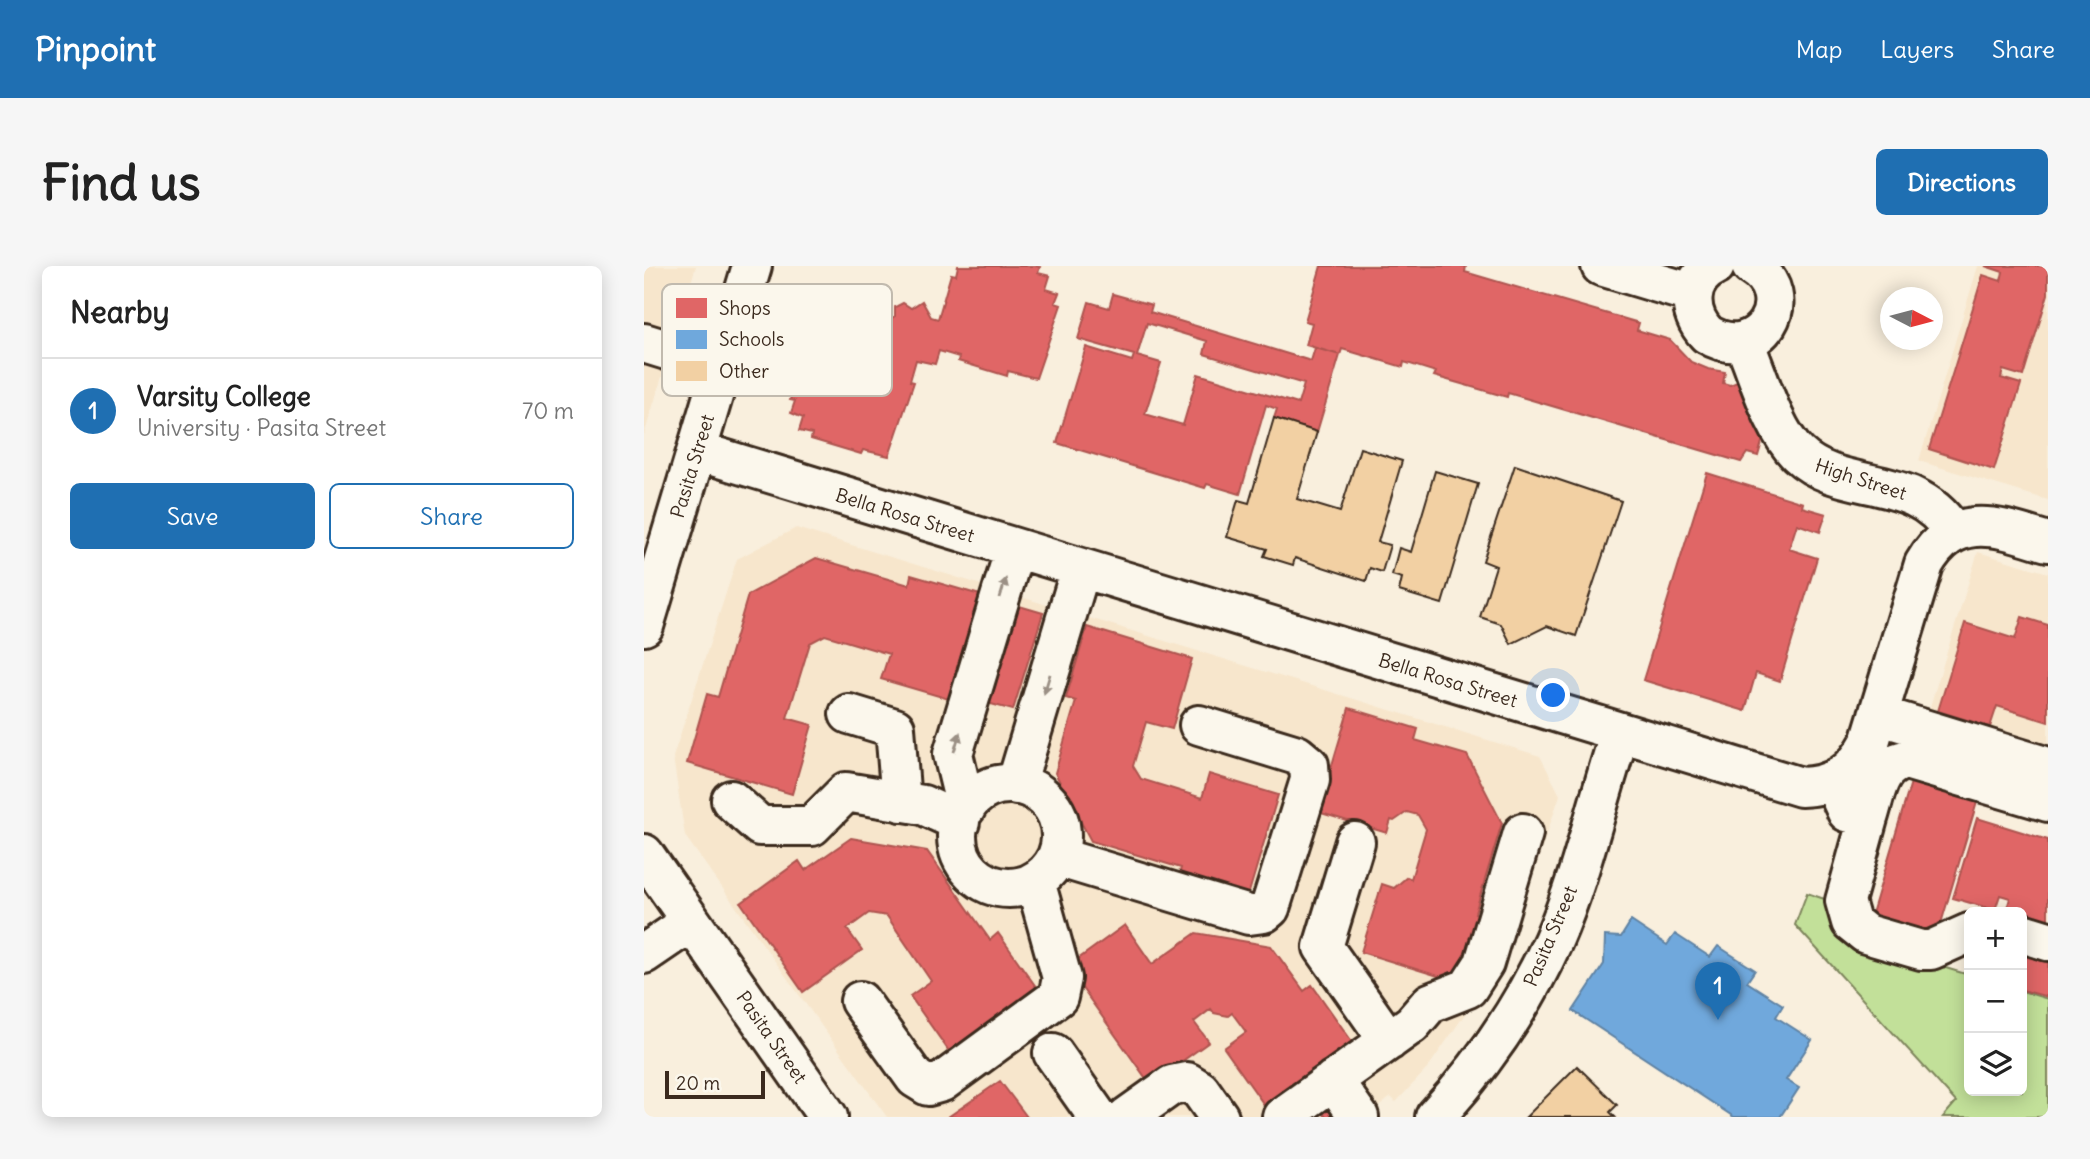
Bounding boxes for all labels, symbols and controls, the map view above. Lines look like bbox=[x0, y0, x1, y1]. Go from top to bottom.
text: Pinpoint bbox=[35, 28, 156, 70]
text: Map bbox=[1796, 34, 1842, 64]
text: Layers bbox=[1880, 34, 1954, 64]
text: Share bbox=[1992, 34, 2055, 64]
button: Directions bbox=[1876, 149, 2048, 215]
text: Find us bbox=[42, 152, 200, 213]
legend bbox=[662, 284, 892, 396]
north arrow bbox=[1880, 287, 1943, 350]
text: Nearby bbox=[70, 293, 170, 331]
text: Shops bbox=[719, 296, 771, 320]
text: Schools bbox=[719, 327, 784, 351]
text: Other bbox=[719, 359, 769, 383]
text: Varsity College bbox=[137, 380, 311, 413]
text: 1 bbox=[88, 396, 98, 425]
text: 70 m bbox=[522, 396, 574, 425]
street label: Pasita Street bbox=[665, 411, 719, 521]
text: University · Pasita Street bbox=[137, 413, 386, 442]
street label: High Street bbox=[1812, 453, 1910, 505]
street label: Bella Rosa Street bbox=[833, 482, 977, 548]
button: Save bbox=[70, 483, 315, 549]
button: Share bbox=[329, 483, 574, 549]
one-way arrow bbox=[998, 578, 1008, 599]
street label: Bella Rosa Street bbox=[1376, 647, 1520, 713]
one-way arrow bbox=[1041, 673, 1051, 694]
your location bbox=[1536, 678, 1570, 712]
one-way arrow bbox=[952, 731, 962, 752]
street label: Pasita Street bbox=[1518, 882, 1582, 990]
map controls bbox=[1964, 907, 2027, 1096]
button: + bbox=[1964, 907, 2027, 970]
pin: 1 bbox=[1695, 962, 1741, 1020]
button: − bbox=[1964, 970, 2027, 1033]
street label: Pasita Street bbox=[731, 986, 813, 1088]
button: layers bbox=[1964, 1033, 2027, 1096]
scale bar bbox=[665, 1068, 765, 1100]
text: 20 m bbox=[676, 1071, 720, 1095]

